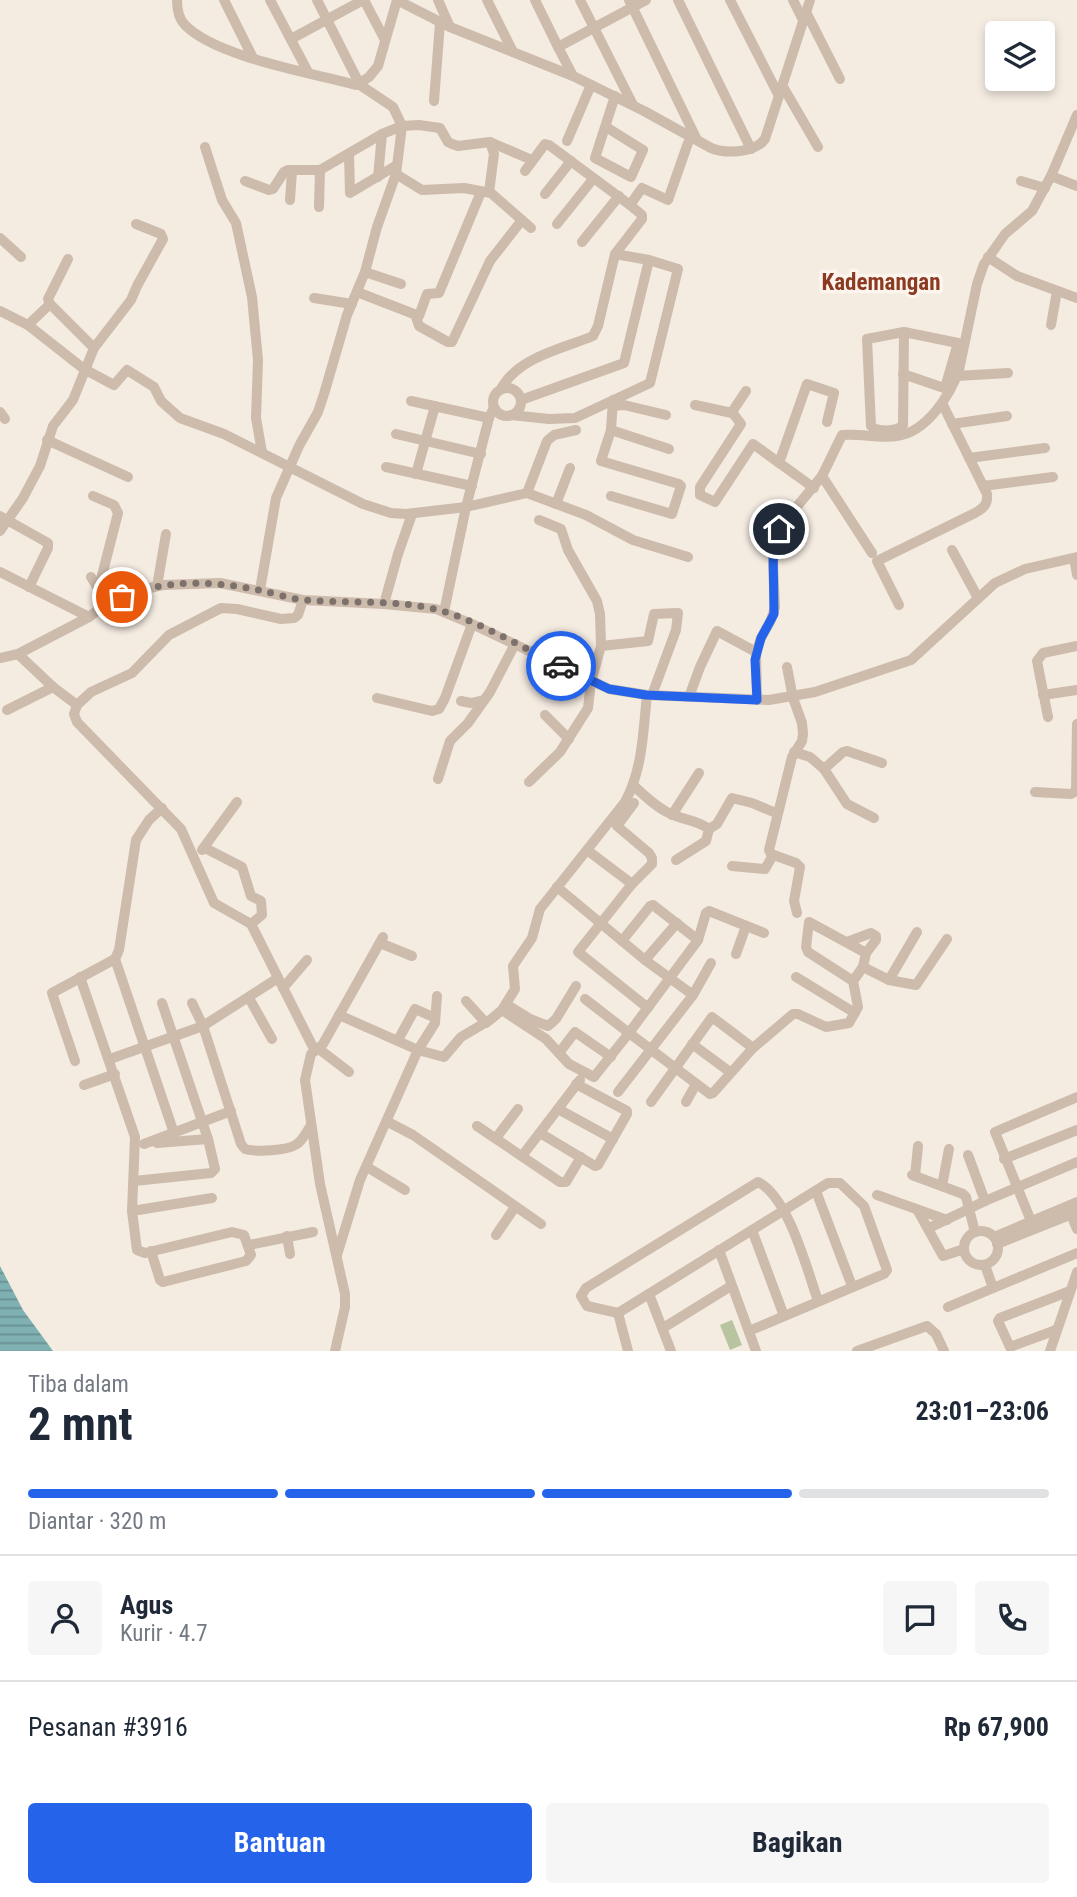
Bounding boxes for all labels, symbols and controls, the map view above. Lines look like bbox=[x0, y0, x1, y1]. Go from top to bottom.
map controls bbox=[985, 21, 1055, 91]
button: layers bbox=[985, 21, 1055, 91]
district label: Kademangan bbox=[822, 269, 940, 296]
pin bbox=[749, 499, 809, 559]
icon: home bbox=[760, 510, 798, 548]
pin bbox=[92, 567, 152, 627]
icon: bag bbox=[103, 578, 141, 616]
courier bbox=[526, 631, 596, 701]
icon: car bbox=[542, 647, 580, 685]
text: Tiba dalam bbox=[28, 1371, 129, 1398]
text: 23:01–23:06 bbox=[915, 1396, 1049, 1426]
text: 2 mnt bbox=[28, 1397, 133, 1451]
text: Diantar · 320 m bbox=[28, 1508, 166, 1535]
button: person bbox=[28, 1581, 102, 1655]
button: chat bbox=[883, 1581, 957, 1655]
button: phone bbox=[975, 1581, 1049, 1655]
text: Agus bbox=[120, 1590, 173, 1620]
text: Kurir · 4.7 bbox=[120, 1620, 208, 1647]
text: Pesanan #3916 bbox=[28, 1712, 188, 1742]
text: Rp 67,900 bbox=[944, 1712, 1049, 1742]
button: Bantuan bbox=[28, 1803, 532, 1883]
button: Bagikan bbox=[546, 1803, 1049, 1883]

